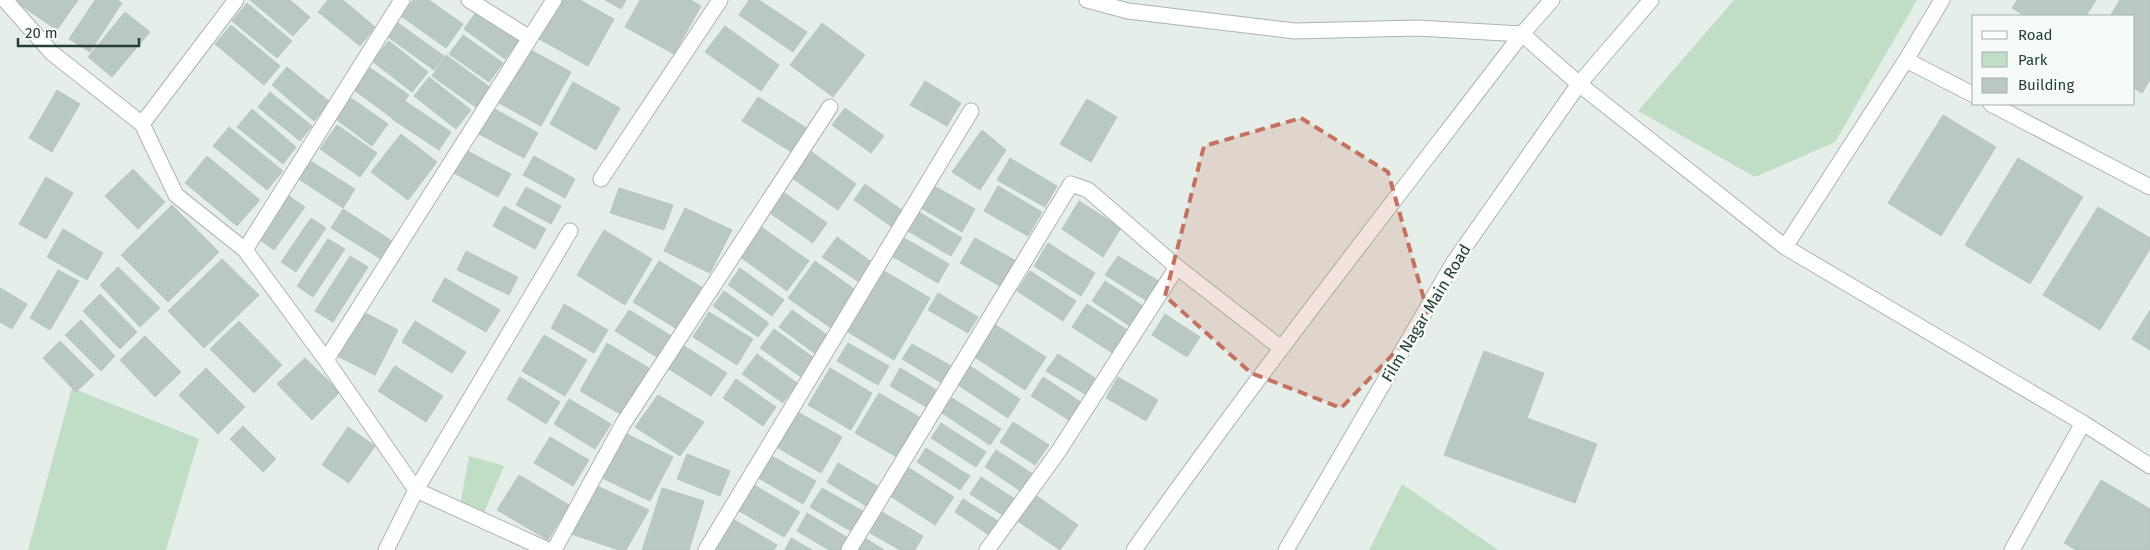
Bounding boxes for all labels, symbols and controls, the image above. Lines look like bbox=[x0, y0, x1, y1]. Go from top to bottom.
scale bar bbox=[18, 15, 139, 47]
legend bbox=[1972, 15, 2135, 105]
text: 20 m bbox=[25, 24, 58, 42]
text: Road bbox=[2018, 26, 2053, 44]
text: Park bbox=[2018, 51, 2048, 69]
text: Building bbox=[2018, 76, 2074, 94]
street label: Film Nagar Main Road bbox=[1377, 241, 1475, 385]

